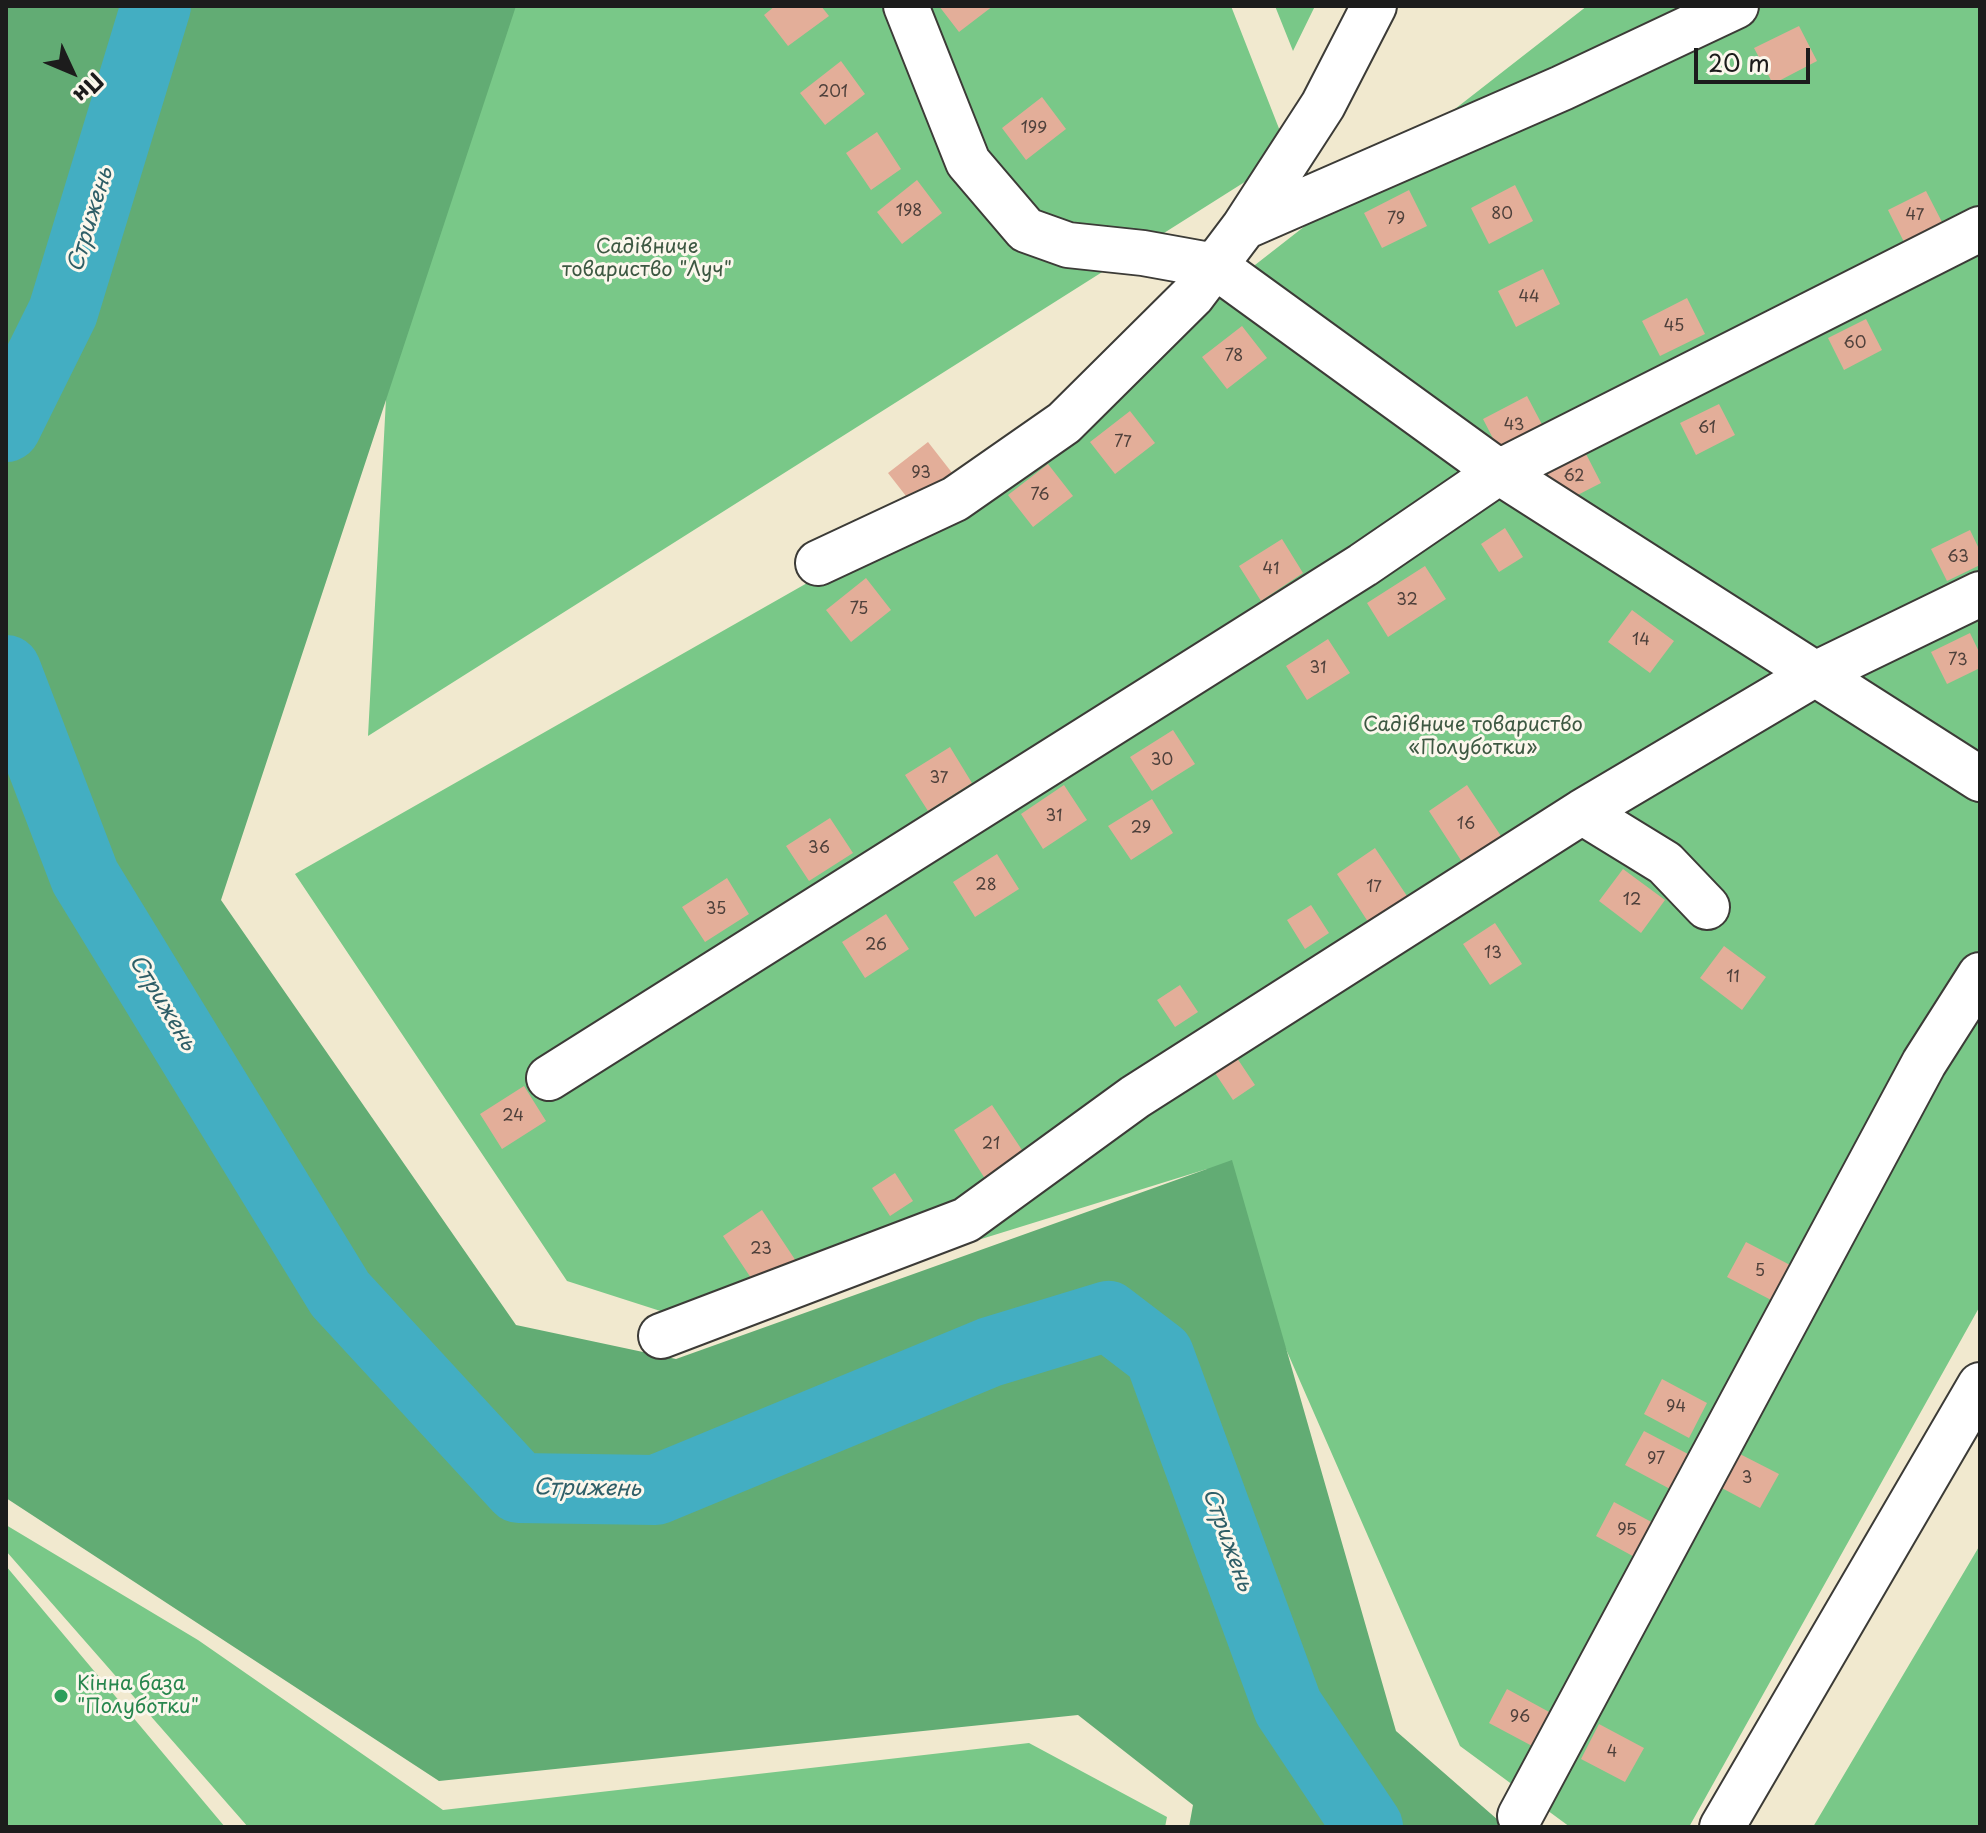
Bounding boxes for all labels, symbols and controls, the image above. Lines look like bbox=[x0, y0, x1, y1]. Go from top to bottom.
north arrow bbox=[32, 32, 112, 112]
scale bar bbox=[1698, 32, 1814, 82]
text: 20 m bbox=[1708, 44, 1770, 80]
text: Пн bbox=[67, 66, 113, 112]
house number: 201 bbox=[818, 83, 848, 103]
house number: 199 bbox=[1021, 119, 1047, 139]
water label: Стрижень bbox=[63, 165, 119, 275]
house number: 198 bbox=[896, 202, 922, 222]
house number: 80 bbox=[1491, 205, 1513, 225]
house number: 47 bbox=[1906, 206, 1924, 226]
house number: 79 bbox=[1387, 210, 1405, 230]
park label: Садівниче товариство "Луч" bbox=[562, 235, 732, 282]
house number: 44 bbox=[1518, 288, 1540, 308]
house number: 45 bbox=[1664, 317, 1684, 337]
house number: 60 bbox=[1844, 334, 1866, 354]
house number: 78 bbox=[1225, 347, 1243, 367]
house number: 43 bbox=[1504, 416, 1524, 436]
house number: 61 bbox=[1698, 419, 1716, 439]
house number: 77 bbox=[1114, 433, 1132, 453]
house number: 93 bbox=[911, 464, 931, 484]
house number: 62 bbox=[1563, 467, 1585, 487]
house number: 76 bbox=[1030, 486, 1050, 506]
house number: 63 bbox=[1947, 548, 1969, 568]
house number: 41 bbox=[1263, 560, 1279, 580]
house number: 32 bbox=[1396, 591, 1418, 611]
house number: 75 bbox=[850, 600, 868, 620]
house number: 14 bbox=[1632, 631, 1650, 651]
house number: 73 bbox=[1948, 651, 1968, 671]
house number: 31 bbox=[1310, 659, 1326, 679]
park label: Садівниче товариство «Полуботки» bbox=[1363, 713, 1583, 760]
house number: 30 bbox=[1151, 751, 1173, 771]
house number: 37 bbox=[930, 769, 948, 789]
house number: 31 bbox=[1046, 807, 1062, 827]
house number: 16 bbox=[1457, 815, 1475, 835]
house number: 29 bbox=[1131, 819, 1151, 839]
house number: 36 bbox=[808, 839, 830, 859]
house number: 28 bbox=[975, 876, 997, 896]
house number: 17 bbox=[1366, 878, 1382, 898]
house number: 12 bbox=[1623, 891, 1641, 911]
house number: 35 bbox=[706, 900, 726, 920]
house number: 26 bbox=[865, 936, 887, 956]
house number: 13 bbox=[1484, 944, 1502, 964]
water label: Стрижень bbox=[123, 950, 201, 1056]
house number: 11 bbox=[1726, 968, 1740, 988]
house number: 24 bbox=[502, 1107, 524, 1127]
house number: 21 bbox=[982, 1135, 1000, 1155]
house number: 23 bbox=[750, 1240, 772, 1260]
house number: 5 bbox=[1755, 1262, 1765, 1282]
house number: 94 bbox=[1666, 1398, 1686, 1418]
house number: 97 bbox=[1647, 1450, 1665, 1470]
house number: 3 bbox=[1742, 1469, 1752, 1489]
water label: Стрижень bbox=[533, 1475, 641, 1503]
water label: Стрижень bbox=[1196, 1485, 1258, 1595]
house number: 95 bbox=[1617, 1521, 1637, 1541]
place label: Кінна база "Полуботки" bbox=[77, 1672, 199, 1719]
marker: Кінна база "Полуботки" bbox=[52, 1687, 70, 1705]
house number: 96 bbox=[1510, 1708, 1530, 1728]
house number: 4 bbox=[1607, 1743, 1617, 1763]

